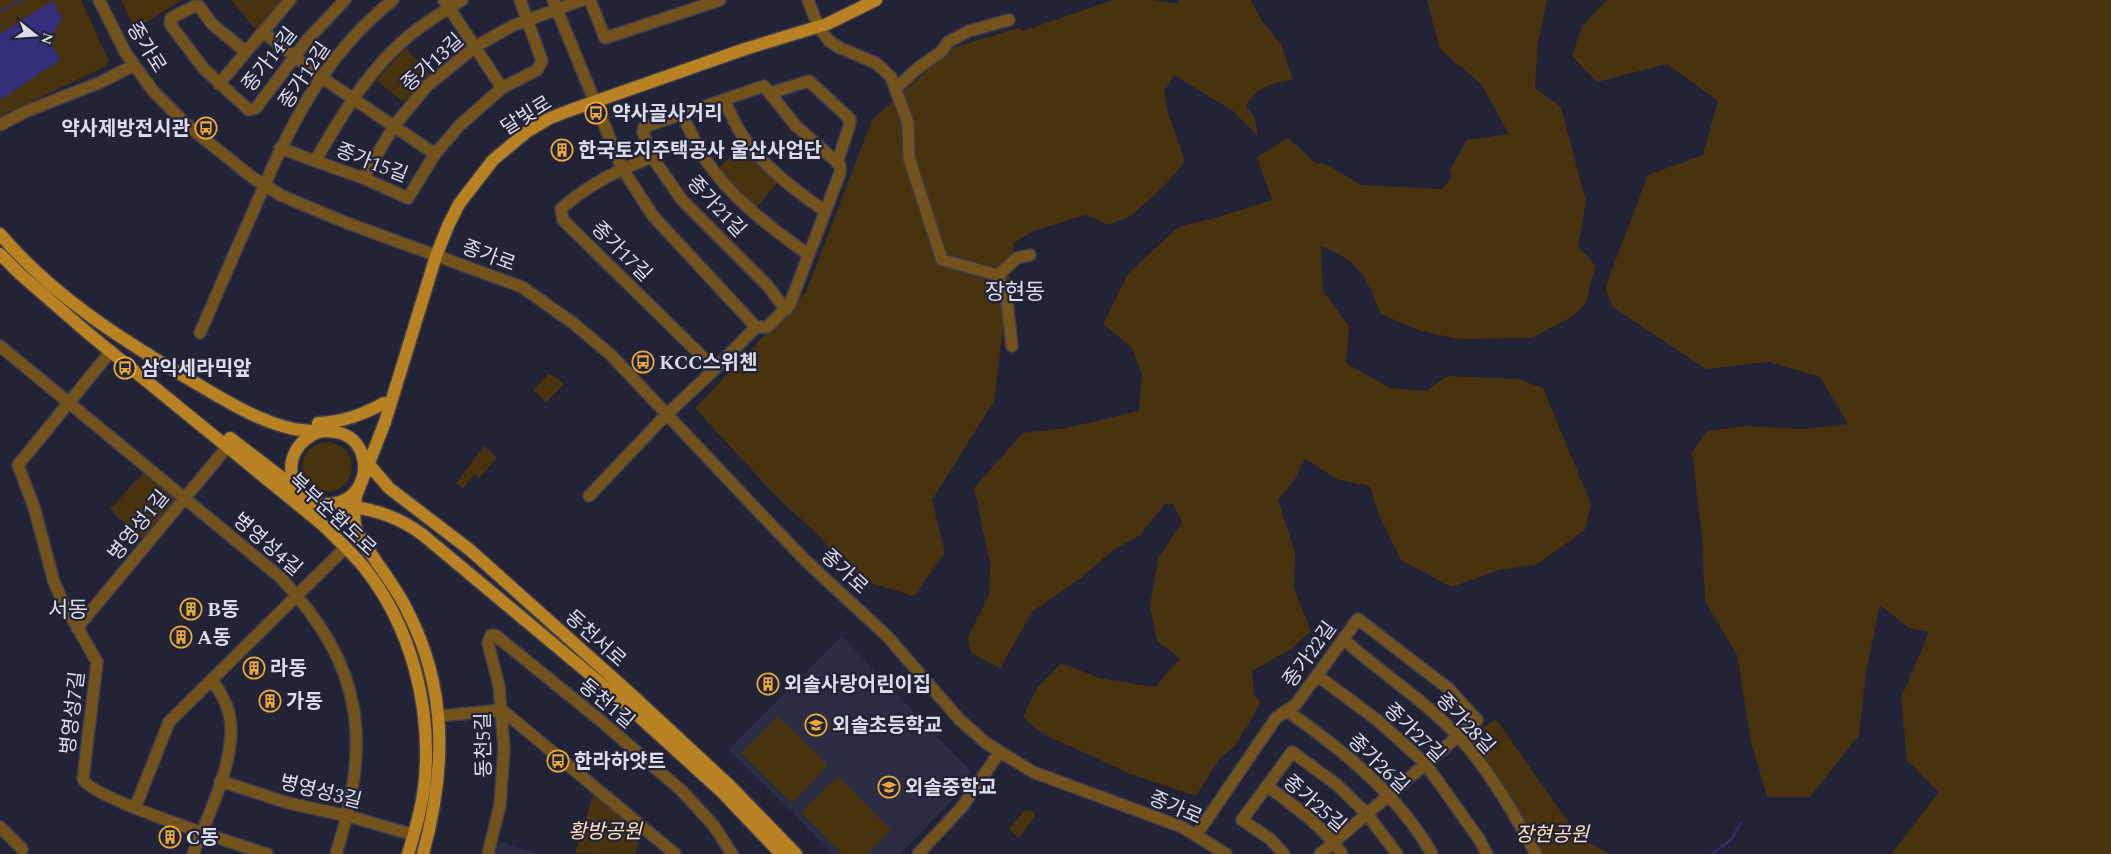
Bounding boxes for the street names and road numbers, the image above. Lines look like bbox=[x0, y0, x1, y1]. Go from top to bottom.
street label: 종가로 bbox=[119, 16, 173, 79]
street label: 종가14길 bbox=[235, 21, 305, 98]
street label: 종가13길 bbox=[395, 26, 471, 99]
street label: 종가12길 bbox=[271, 36, 338, 115]
street label: 달빛로 bbox=[495, 89, 558, 143]
street label: 종가15길 bbox=[331, 135, 412, 190]
street label: 종가21길 bbox=[680, 169, 753, 244]
street label: 종가17길 bbox=[584, 215, 658, 289]
street label: 종가로 bbox=[458, 232, 520, 279]
street label: 북부순환도로 bbox=[282, 466, 383, 563]
street label: 병영성1길 bbox=[101, 484, 177, 568]
street label: 병영성4길 bbox=[226, 506, 309, 584]
street label: 종가로 bbox=[814, 542, 875, 602]
street label: 동천서로 bbox=[558, 603, 633, 675]
street label: 종가22길 bbox=[1276, 615, 1344, 694]
street label: 병영성7길 bbox=[53, 670, 93, 756]
street label: 동천1길 bbox=[572, 671, 641, 736]
street label: 종가28길 bbox=[1429, 686, 1502, 761]
street label: 종가27길 bbox=[1377, 696, 1452, 770]
street label: 동천5길 bbox=[468, 712, 500, 778]
street label: 종가26길 bbox=[1341, 727, 1416, 801]
street label: 병영성3길 bbox=[277, 767, 365, 817]
street label: 종가25길 bbox=[1276, 768, 1353, 840]
street label: 종가로 bbox=[1144, 783, 1207, 833]

